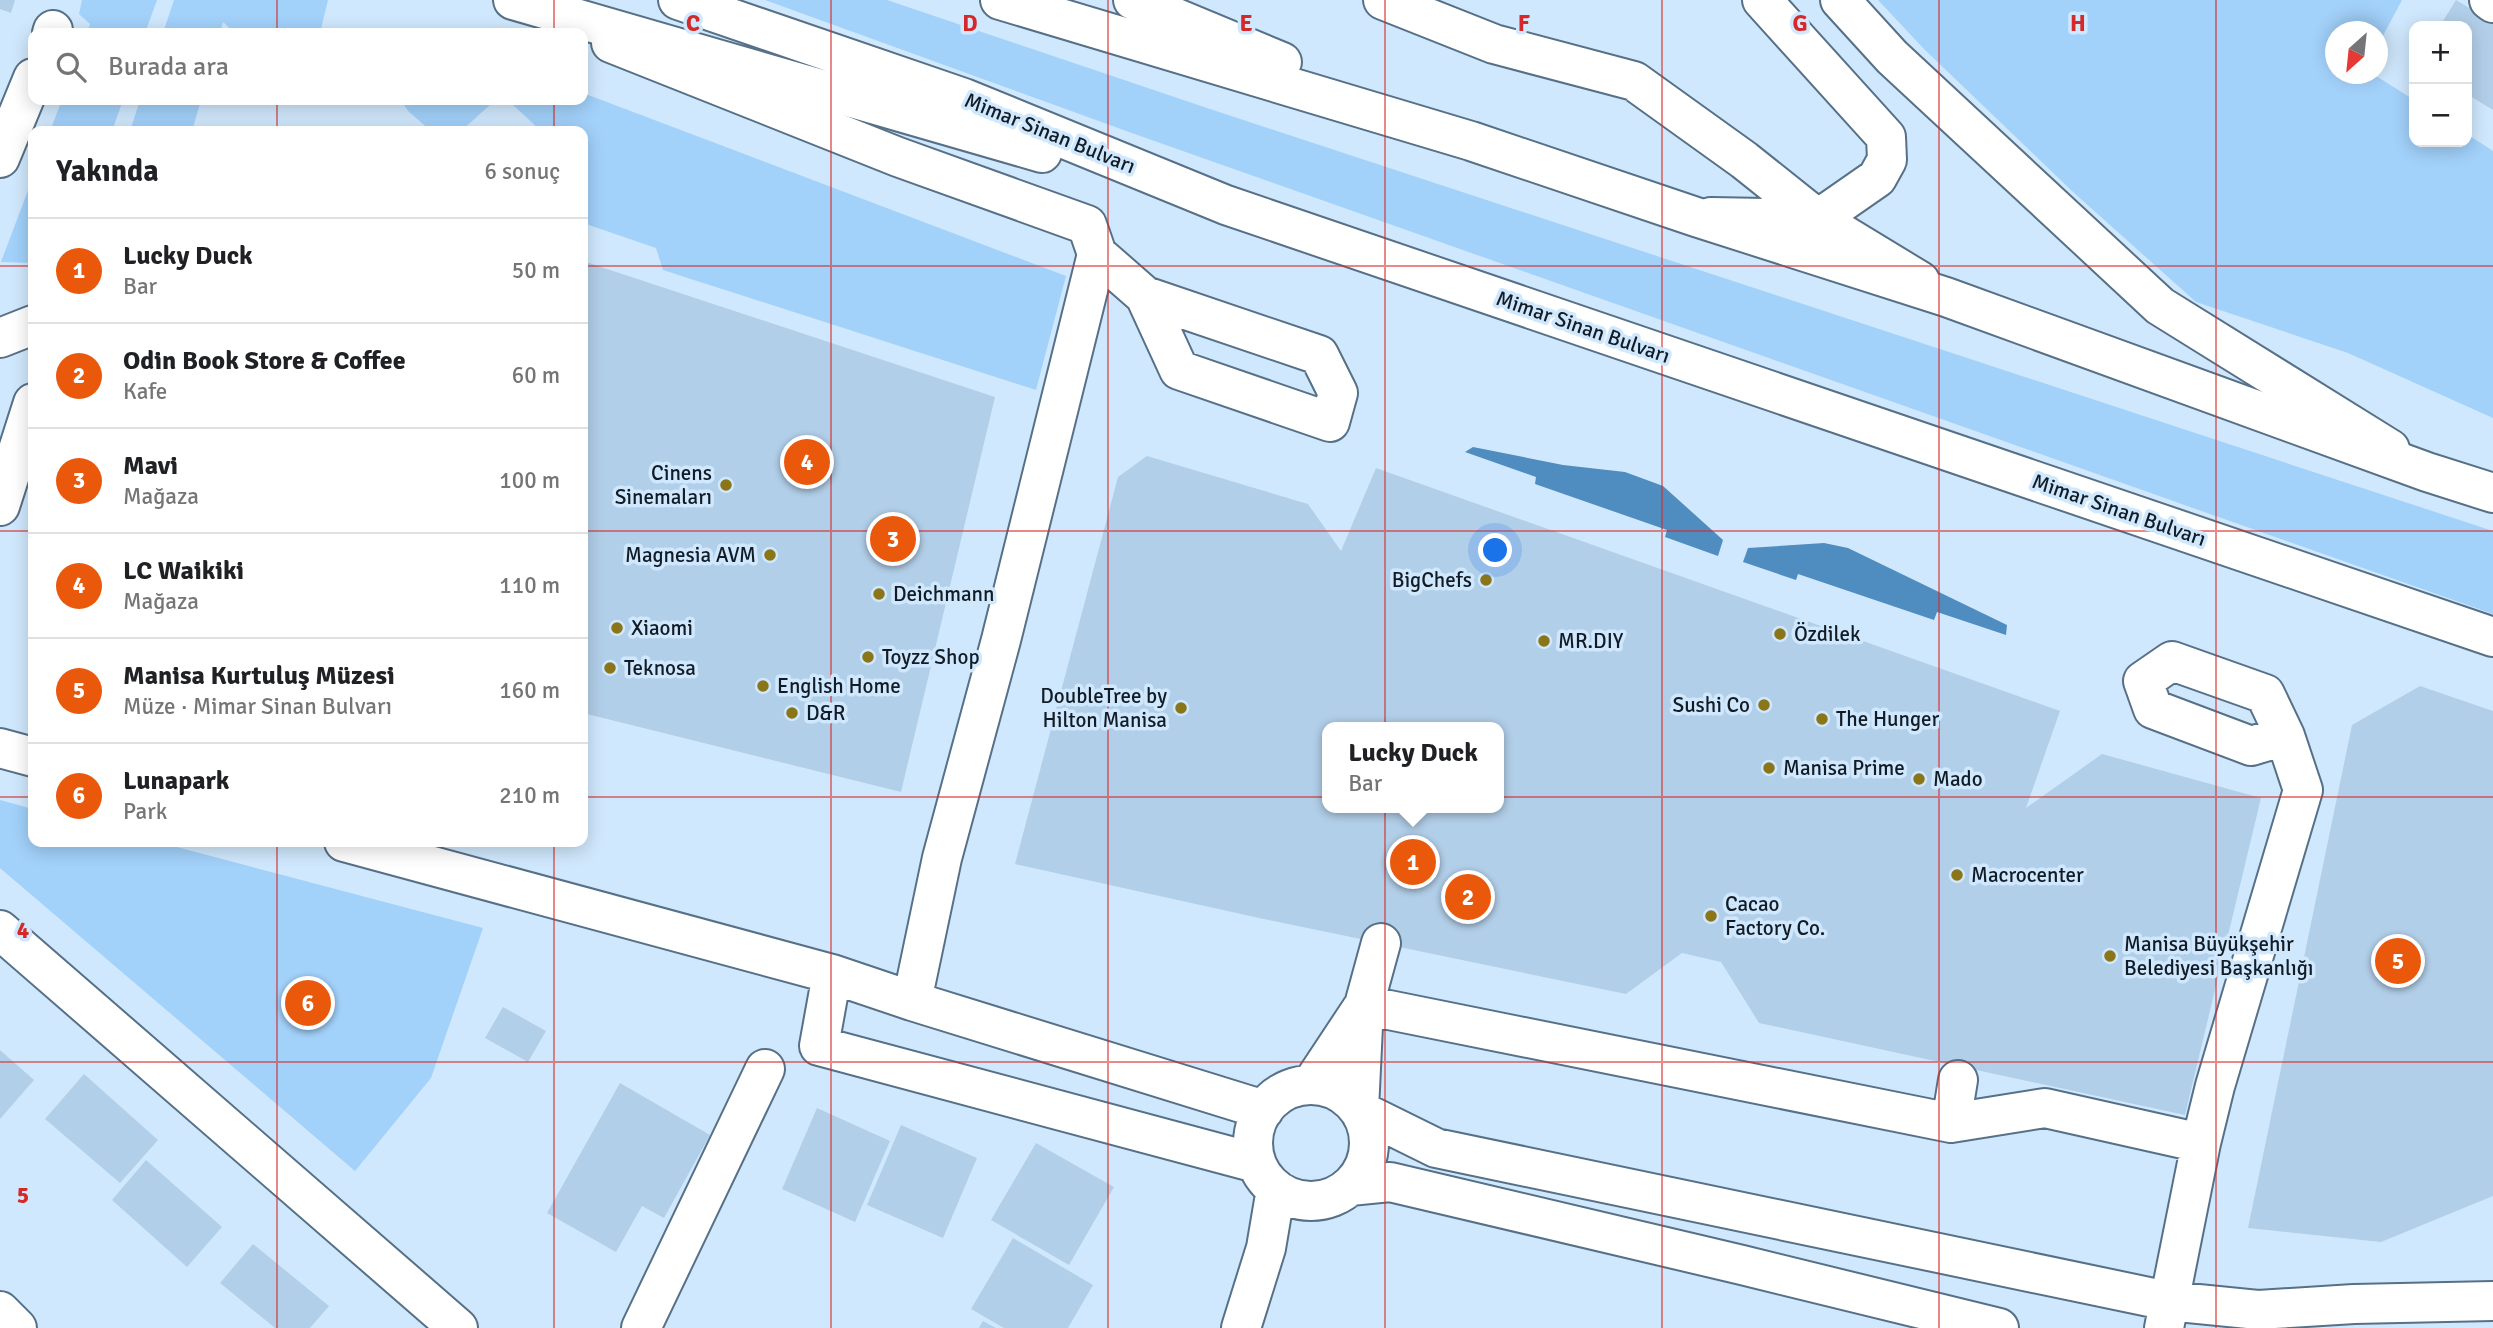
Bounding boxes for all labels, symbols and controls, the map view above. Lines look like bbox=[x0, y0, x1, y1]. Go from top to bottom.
text: C bbox=[686, 9, 700, 38]
text: D bbox=[962, 9, 978, 38]
text: E bbox=[1239, 9, 1253, 38]
text: F bbox=[1518, 9, 1530, 38]
text: G bbox=[1792, 9, 1808, 38]
text: H bbox=[2070, 9, 2086, 38]
north arrow bbox=[2325, 21, 2388, 84]
map controls bbox=[2409, 21, 2472, 147]
button: + bbox=[2409, 21, 2472, 84]
search box bbox=[28, 28, 588, 105]
icon: search bbox=[52, 48, 90, 86]
text: Burada ara bbox=[108, 51, 229, 83]
button: − bbox=[2409, 84, 2472, 147]
street label: Mimar Sinan Bulvarı bbox=[961, 87, 1139, 179]
text: Yakında bbox=[56, 153, 159, 190]
text: 6 sonuç bbox=[485, 157, 560, 186]
text: Lucky Duck bbox=[123, 240, 253, 272]
text: 1 bbox=[73, 256, 85, 285]
text: 50 m bbox=[512, 256, 560, 285]
text: Bar bbox=[123, 272, 157, 301]
street label: Mimar Sinan Bulvarı bbox=[1493, 285, 1673, 369]
text: Odin Book Store & Coffee bbox=[123, 345, 406, 377]
text: 2 bbox=[73, 361, 85, 390]
text: 60 m bbox=[512, 361, 560, 390]
text: Kafe bbox=[123, 377, 167, 406]
pin: 4 bbox=[784, 436, 830, 488]
text: Mavi bbox=[123, 450, 178, 482]
place label: Cinens Sinemaları bbox=[615, 460, 712, 510]
text: 3 bbox=[73, 466, 85, 495]
text: 100 m bbox=[499, 466, 560, 495]
street label: Mimar Sinan Bulvarı bbox=[2029, 468, 2209, 552]
marker: Cinens Sinemaları bbox=[718, 477, 734, 493]
text: Mağaza bbox=[123, 482, 199, 511]
pin: 3 bbox=[870, 513, 916, 565]
your location bbox=[1478, 533, 1512, 567]
place label: Magnesia AVM bbox=[625, 542, 756, 568]
marker: Magnesia AVM bbox=[762, 547, 778, 563]
text: LC Waikiki bbox=[123, 555, 244, 587]
place label: BigChefs bbox=[1392, 567, 1472, 593]
text: 4 bbox=[73, 571, 85, 600]
text: 110 m bbox=[499, 571, 560, 600]
marker: BigChefs bbox=[1478, 572, 1494, 588]
place label: Deichmann bbox=[893, 581, 994, 607]
marker: Deichmann bbox=[871, 586, 887, 602]
text: Mağaza bbox=[123, 587, 199, 616]
place label: Xiaomi bbox=[631, 615, 693, 641]
marker: Xiaomi bbox=[609, 620, 625, 636]
place label: Özdilek bbox=[1794, 621, 1861, 647]
marker: Özdilek bbox=[1772, 626, 1788, 642]
place label: MR.DIY bbox=[1558, 628, 1624, 654]
marker: MR.DIY bbox=[1536, 633, 1552, 649]
place label: Toyzz Shop bbox=[882, 644, 980, 670]
marker: Toyzz Shop bbox=[860, 649, 876, 665]
place label: Teknosa bbox=[624, 655, 696, 681]
text: Manisa Kurtuluş Müzesi bbox=[123, 660, 395, 692]
marker: Teknosa bbox=[602, 660, 618, 676]
place label: English Home bbox=[777, 673, 901, 699]
text: 5 bbox=[73, 676, 85, 705]
text: 160 m bbox=[499, 676, 560, 705]
marker: English Home bbox=[755, 678, 771, 694]
place label: DoubleTree by Hilton Manisa bbox=[1040, 683, 1167, 733]
text: Müze · Mimar Sinan Bulvarı bbox=[123, 692, 392, 721]
place label: Sushi Co bbox=[1672, 692, 1750, 718]
marker: Sushi Co bbox=[1756, 697, 1772, 713]
place label: D&R bbox=[806, 700, 845, 726]
marker: DoubleTree by Hilton Manisa bbox=[1173, 700, 1189, 716]
marker: D&R bbox=[784, 705, 800, 721]
place label: The Hunger bbox=[1836, 706, 1940, 732]
marker: The Hunger bbox=[1814, 711, 1830, 727]
popup bbox=[1322, 722, 1504, 813]
text: Lucky Duck bbox=[1348, 737, 1478, 769]
place label: Manisa Prime bbox=[1783, 755, 1905, 781]
marker: Manisa Prime bbox=[1761, 760, 1777, 776]
text: Lunapark bbox=[123, 765, 229, 797]
place label: Mado bbox=[1933, 766, 1983, 792]
text: Bar bbox=[1348, 769, 1382, 798]
marker: Mado bbox=[1911, 771, 1927, 787]
text: 6 bbox=[73, 781, 85, 810]
text: 210 m bbox=[499, 781, 560, 810]
text: Park bbox=[123, 797, 167, 826]
pin: 1 bbox=[1390, 836, 1436, 888]
place label: Macrocenter bbox=[1971, 862, 2084, 888]
marker: Macrocenter bbox=[1949, 867, 1965, 883]
pin: 2 bbox=[1445, 871, 1491, 923]
place label: Cacao Factory Co. bbox=[1725, 891, 1825, 941]
marker: Cacao Factory Co. bbox=[1703, 908, 1719, 924]
text: 4 bbox=[17, 916, 29, 945]
place label: Manisa Büyükşehir Belediyesi Başkanlığı bbox=[2124, 931, 2314, 981]
pin: 5 bbox=[2375, 935, 2421, 987]
marker: Manisa Büyükşehir Belediyesi Başkanlığı bbox=[2102, 948, 2118, 964]
pin: 6 bbox=[285, 977, 331, 1029]
text: 5 bbox=[17, 1181, 29, 1210]

